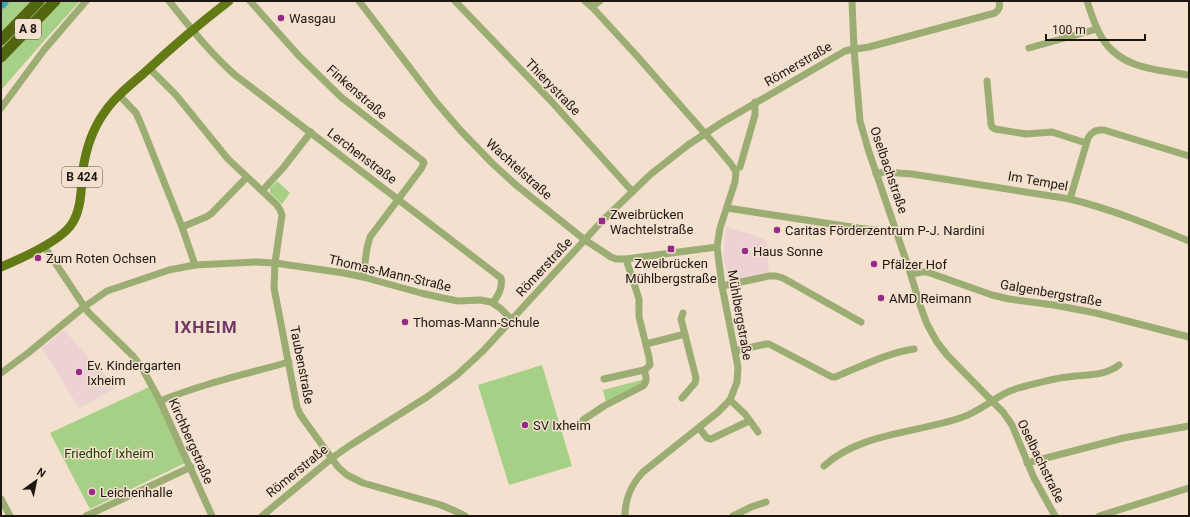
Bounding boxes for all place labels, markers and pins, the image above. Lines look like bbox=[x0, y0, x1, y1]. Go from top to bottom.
place label: Wasgau bbox=[289, 11, 336, 26]
marker: Wasgau bbox=[276, 13, 286, 23]
place label: Zweibrücken Wachtelstraße bbox=[610, 207, 694, 237]
marker: Zweibrücken Wachtelstraße bbox=[597, 216, 607, 226]
place label: Caritas Förderzentrum P-J. Nardini bbox=[785, 223, 985, 238]
marker: Caritas Förderzentrum P-J. Nardini bbox=[772, 225, 782, 235]
marker: Zweibrücken Mühlbergstraße bbox=[666, 244, 676, 254]
place label: Haus Sonne bbox=[753, 244, 823, 259]
marker: Haus Sonne bbox=[740, 246, 750, 256]
place label: Zum Roten Ochsen bbox=[46, 251, 156, 266]
marker: Zum Roten Ochsen bbox=[33, 253, 43, 263]
place label: Zweibrücken Mühlbergstraße bbox=[625, 256, 717, 286]
place label: Pfälzer Hof bbox=[882, 257, 948, 272]
marker: Pfälzer Hof bbox=[869, 259, 879, 269]
place label: AMD Reimann bbox=[889, 291, 971, 306]
marker: AMD Reimann bbox=[876, 293, 886, 303]
place label: Thomas-Mann-Schule bbox=[413, 315, 539, 330]
marker: Thomas-Mann-Schule bbox=[400, 317, 410, 327]
place label: Ev. Kindergarten Ixheim bbox=[87, 358, 181, 388]
marker: Ev. Kindergarten Ixheim bbox=[74, 367, 84, 377]
place label: SV Ixheim bbox=[533, 418, 591, 433]
marker: SV Ixheim bbox=[520, 420, 530, 430]
place label: Leichenhalle bbox=[100, 485, 173, 500]
marker: Leichenhalle bbox=[87, 487, 97, 497]

